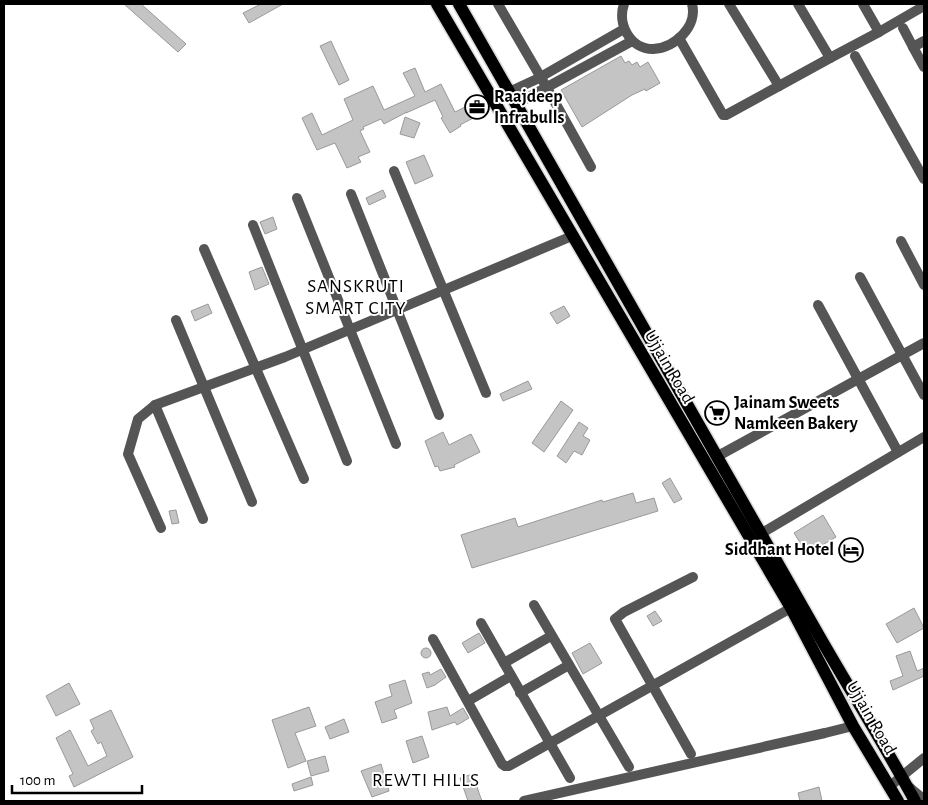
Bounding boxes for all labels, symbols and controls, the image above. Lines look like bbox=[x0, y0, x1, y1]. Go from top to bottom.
place label: Raajdeep Infrabulls bbox=[494, 88, 564, 127]
office icon: Raajdeep Infrabulls bbox=[464, 94, 490, 120]
district label: SANSKRUTI SMART CITY bbox=[305, 277, 407, 318]
street label: Ujjain Road bbox=[641, 327, 697, 407]
place label: Jainam Sweets Namkeen Bakery bbox=[734, 394, 859, 433]
supermarket icon: Jainam Sweets Namkeen Bakery bbox=[704, 400, 730, 426]
hotel icon: Siddhant Hotel bbox=[838, 537, 864, 563]
place label: Siddhant Hotel bbox=[725, 541, 834, 559]
street label: Ujjain Road bbox=[843, 678, 899, 758]
scale bar bbox=[12, 762, 142, 794]
district label: REWTI HILLS bbox=[372, 771, 480, 790]
text: 100 m bbox=[20, 773, 55, 788]

